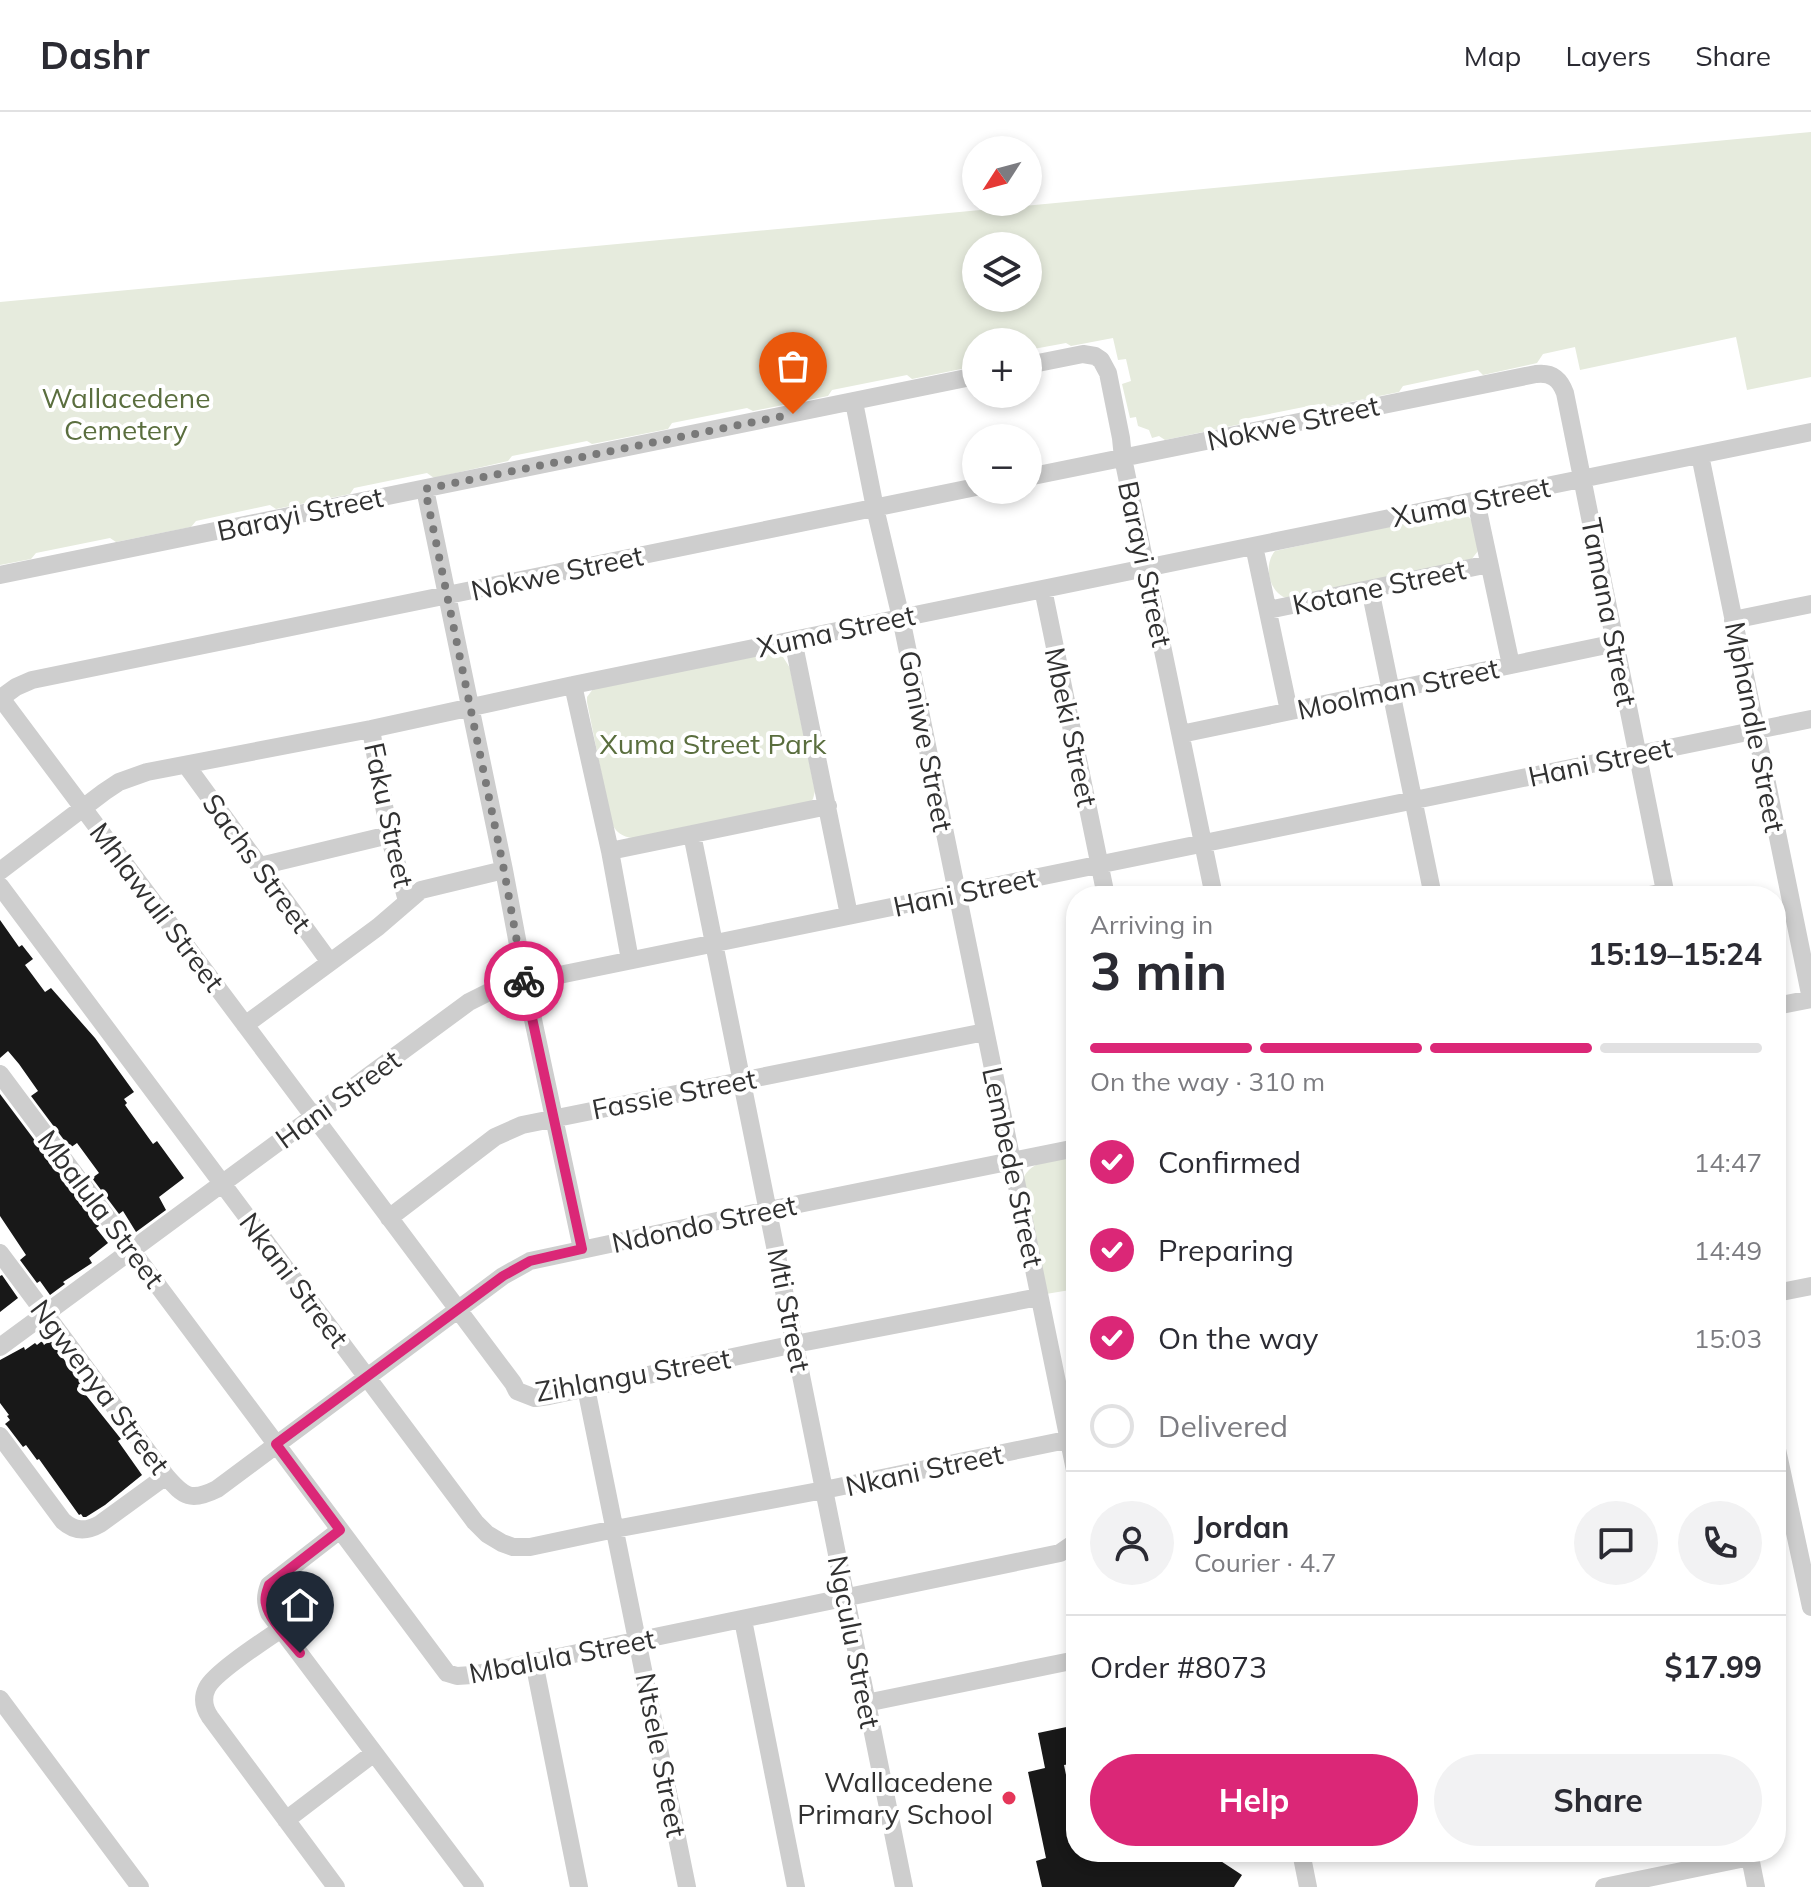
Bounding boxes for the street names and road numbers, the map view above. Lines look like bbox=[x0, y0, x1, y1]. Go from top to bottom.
street label: Nokwe Street bbox=[1204, 387, 1382, 458]
street label: Xuma Street bbox=[1389, 469, 1553, 534]
street label: Barayi Street bbox=[1111, 478, 1180, 650]
street label: Barayi Street bbox=[214, 479, 386, 548]
street label: Tamana Street bbox=[1574, 515, 1645, 709]
street label: Nokwe Street bbox=[468, 537, 646, 608]
street label: Kotane Street bbox=[1289, 551, 1469, 622]
street label: Xuma Street bbox=[754, 597, 918, 664]
street label: Mphandle Street bbox=[1718, 619, 1793, 835]
street label: Mbeki Street bbox=[1038, 644, 1105, 810]
street label: Goniwe Street bbox=[892, 647, 961, 835]
street label: Moolman Street bbox=[1294, 650, 1502, 727]
street label: Hani Street bbox=[1525, 729, 1675, 794]
street label: Faku Street bbox=[357, 739, 422, 891]
street label: Sachs Street bbox=[195, 786, 320, 939]
street label: Mhlawuli Street bbox=[83, 815, 232, 998]
street label: Hani Street bbox=[890, 859, 1040, 924]
street label: Hani Street bbox=[268, 1041, 407, 1156]
street label: Fassie Street bbox=[589, 1060, 759, 1127]
street label: Lembede Street bbox=[975, 1064, 1052, 1270]
street label: Mbalula Street bbox=[31, 1123, 172, 1295]
street label: Ndondo Street bbox=[608, 1187, 799, 1260]
street label: Nkani Street bbox=[232, 1205, 357, 1354]
street label: Mti Street bbox=[760, 1245, 819, 1375]
street label: Ngwenya Street bbox=[23, 1292, 178, 1481]
street label: Zihlangu Street bbox=[533, 1340, 733, 1409]
street label: Nkani Street bbox=[842, 1436, 1006, 1503]
street label: Ngculu Street bbox=[821, 1552, 888, 1732]
street label: Mbalula Street bbox=[466, 1620, 658, 1691]
street label: Ntsele Street bbox=[628, 1670, 695, 1840]

